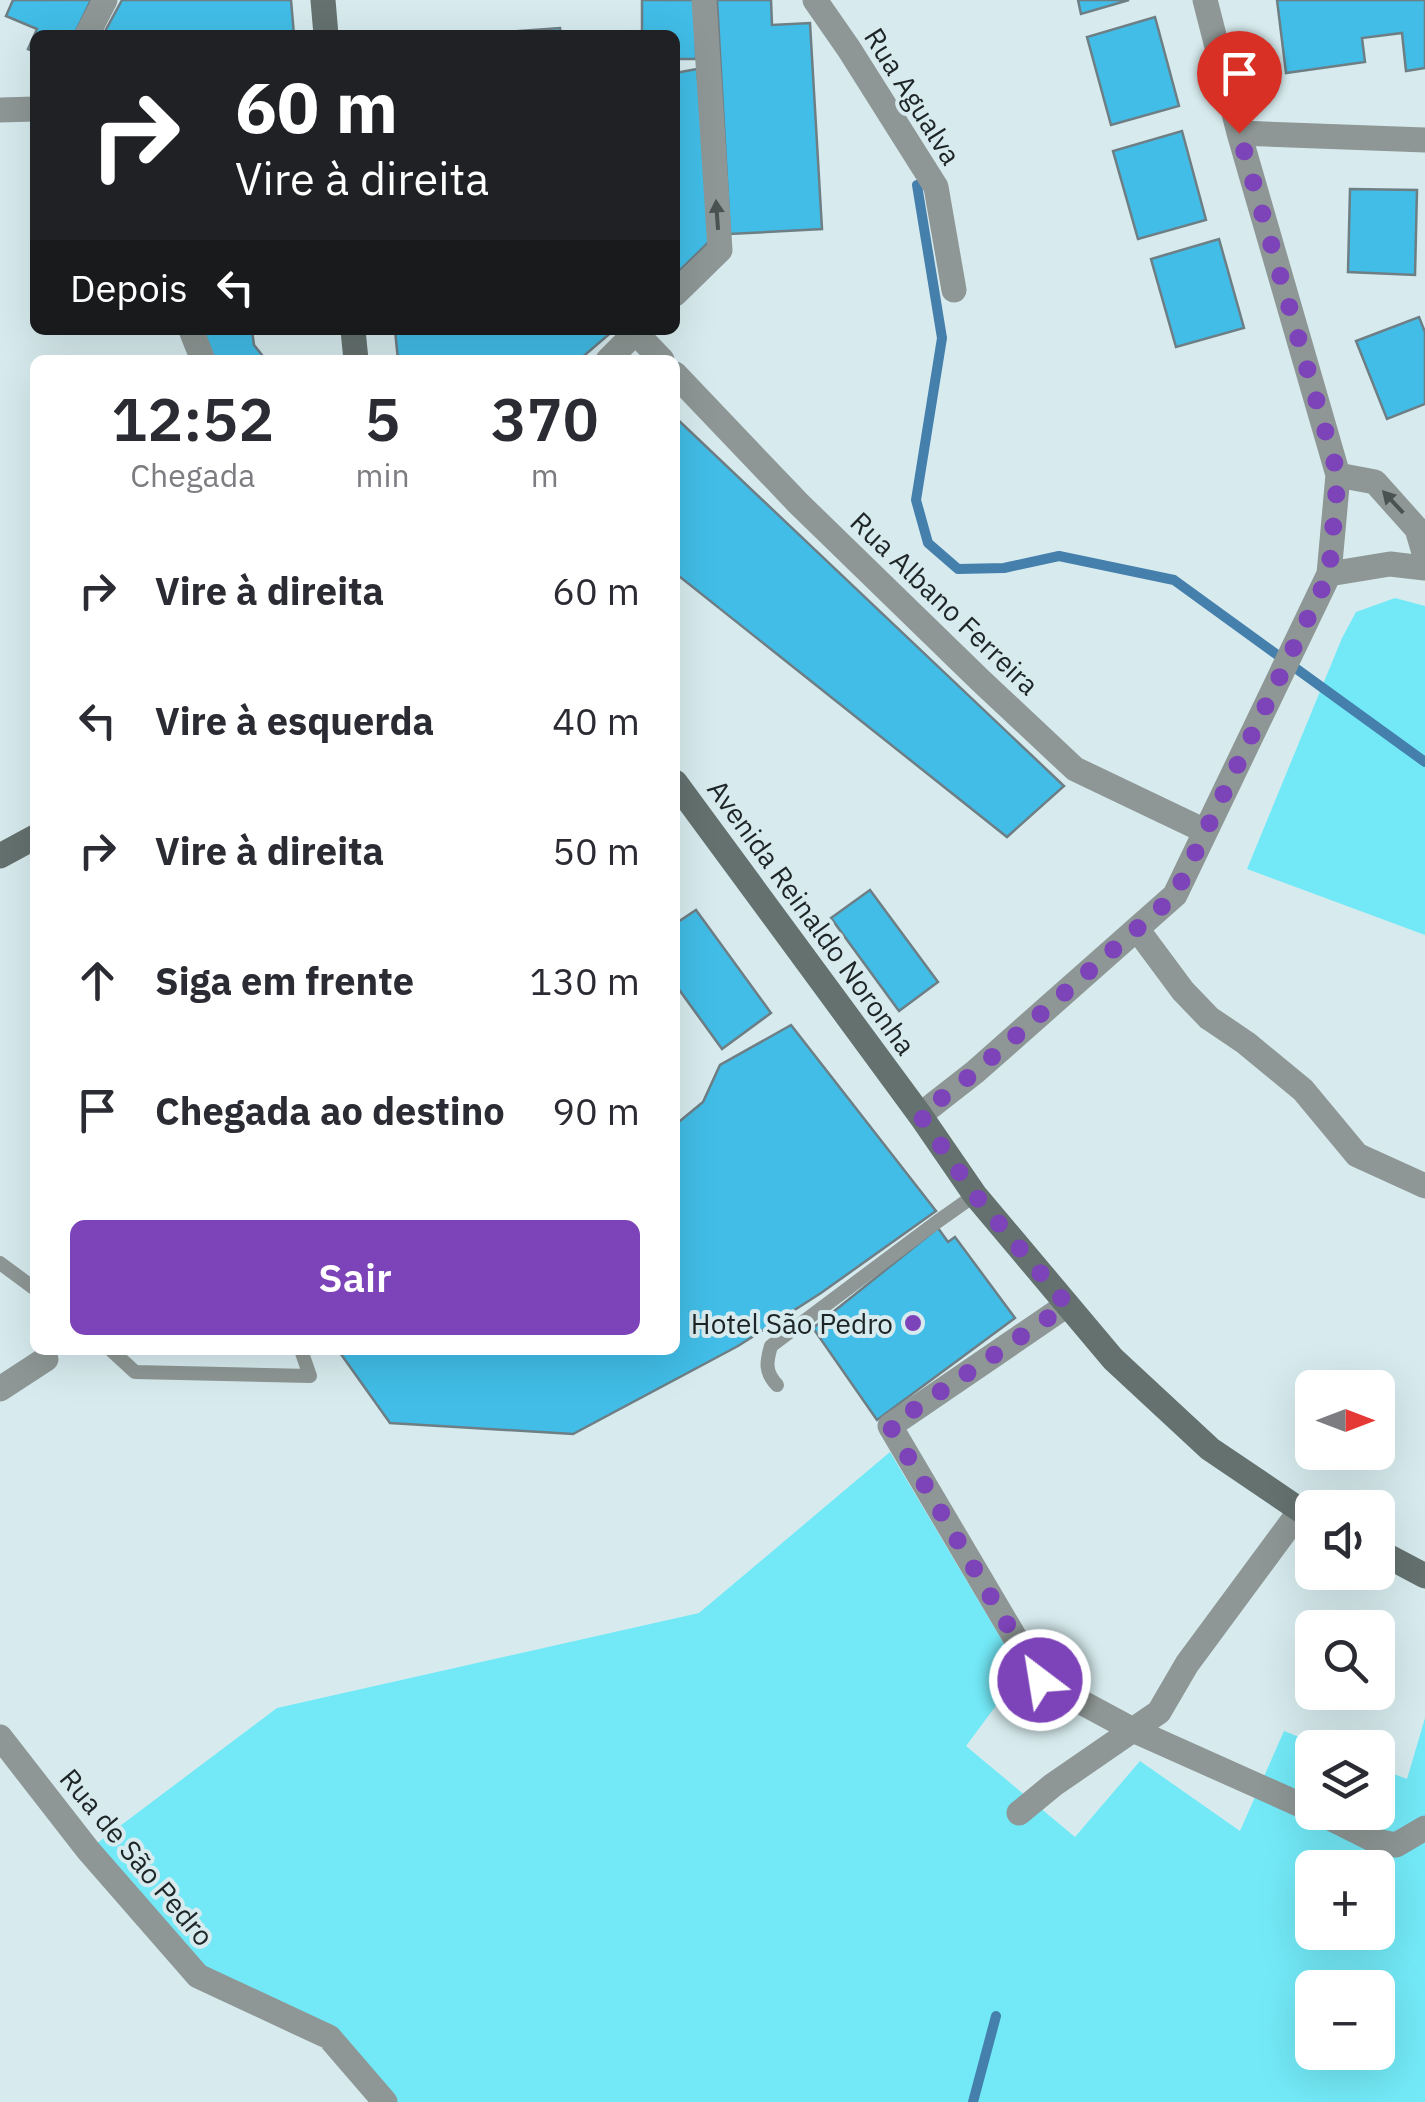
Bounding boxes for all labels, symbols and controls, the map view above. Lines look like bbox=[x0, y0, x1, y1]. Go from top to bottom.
street label: Rua Agualva bbox=[856, 21, 970, 171]
pin bbox=[1197, 31, 1282, 134]
icon: arrive bbox=[1212, 46, 1267, 101]
text: 60 m bbox=[235, 61, 398, 152]
icon: right bbox=[70, 70, 200, 200]
text: Vire à direita bbox=[235, 149, 489, 207]
one-way arrow bbox=[709, 199, 725, 231]
icon: left bbox=[208, 260, 263, 315]
text: Depois bbox=[70, 263, 188, 312]
text: 12:52 bbox=[111, 379, 274, 458]
text: 5 bbox=[365, 379, 401, 458]
text: 370 bbox=[491, 379, 599, 458]
text: Chegada bbox=[130, 454, 255, 496]
text: min bbox=[355, 454, 410, 496]
text: m bbox=[531, 454, 559, 496]
one-way arrow bbox=[1382, 491, 1405, 515]
street label: Rua Albano Ferreira bbox=[843, 503, 1047, 703]
icon: right bbox=[70, 563, 125, 618]
text: Vire à direita bbox=[155, 566, 384, 615]
text: 60 m bbox=[552, 566, 640, 615]
icon: left bbox=[70, 693, 125, 748]
text: Vire à esquerda bbox=[155, 696, 434, 745]
text: 40 m bbox=[552, 696, 640, 745]
street label: Avenida Reinaldo Noronha bbox=[699, 772, 925, 1062]
icon: right bbox=[70, 823, 125, 878]
text: Vire à direita bbox=[155, 826, 384, 875]
text: 50 m bbox=[552, 826, 640, 875]
icon: ahead bbox=[70, 953, 125, 1008]
text: Siga em frente bbox=[155, 956, 414, 1005]
text: 130 m bbox=[529, 956, 640, 1005]
icon: arrive bbox=[70, 1083, 125, 1138]
text: Chegada ao destino bbox=[155, 1086, 505, 1135]
text: 90 m bbox=[552, 1086, 640, 1135]
button: Sair bbox=[70, 1220, 640, 1335]
place label: Hotel São Pedro bbox=[691, 1305, 893, 1342]
marker: Hotel São Pedro bbox=[902, 1312, 924, 1334]
north arrow bbox=[1295, 1370, 1395, 1470]
map controls bbox=[1295, 1370, 1395, 2070]
button: sound bbox=[1295, 1490, 1395, 1590]
button: search bbox=[1295, 1610, 1395, 1710]
position arrow bbox=[988, 1628, 1092, 1732]
button: layers bbox=[1295, 1730, 1395, 1830]
street label: Rua de São Pedro bbox=[52, 1760, 222, 1954]
button: + bbox=[1295, 1850, 1395, 1950]
button: − bbox=[1295, 1970, 1395, 2070]

